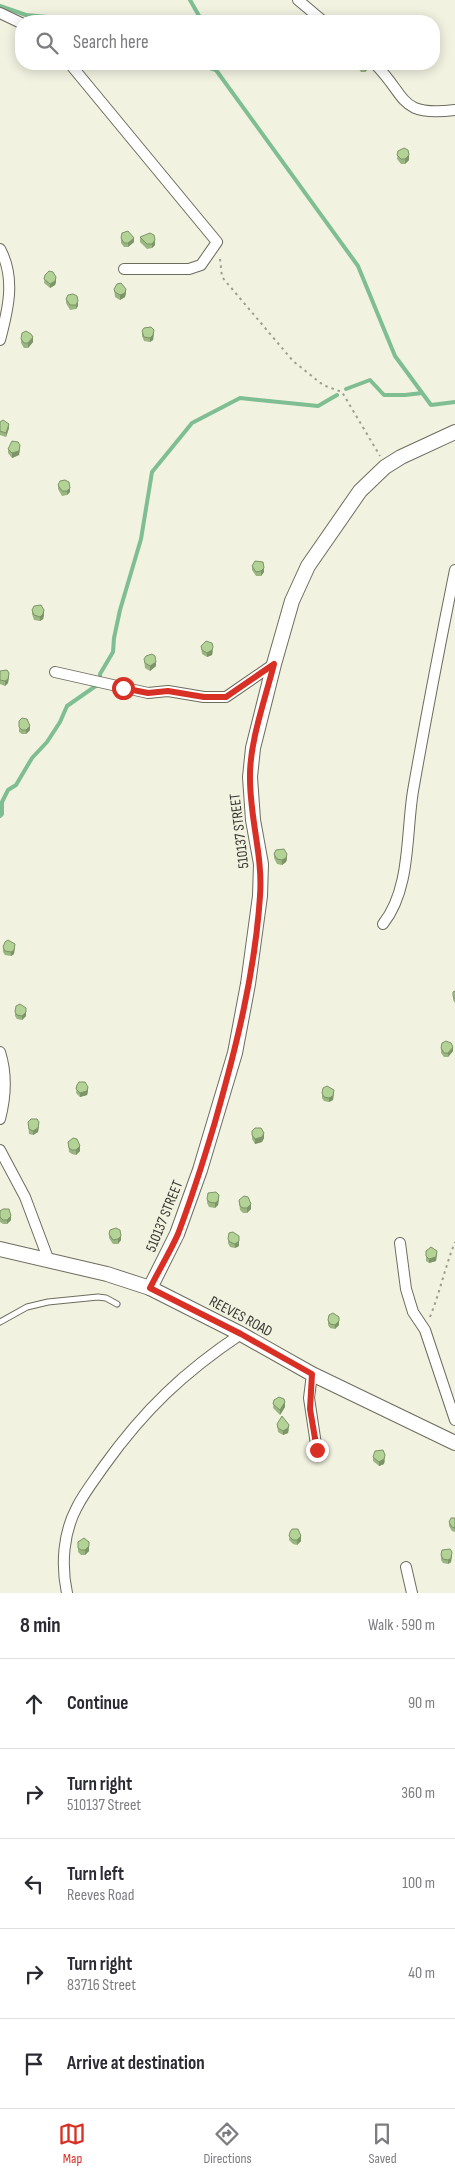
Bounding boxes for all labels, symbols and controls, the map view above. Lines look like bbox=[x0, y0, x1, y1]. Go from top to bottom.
search box bbox=[15, 15, 440, 70]
icon: search bbox=[33, 29, 61, 57]
text: Search here bbox=[73, 31, 149, 54]
route start bbox=[112, 677, 135, 700]
street label: 510137 STREET bbox=[225, 792, 254, 870]
street label: 510137 STREET bbox=[141, 1178, 187, 1255]
street label: REEVES ROAD bbox=[206, 1292, 276, 1341]
route end bbox=[306, 1439, 329, 1462]
text: 8 min bbox=[20, 1613, 61, 1638]
text: Walk · 590 m bbox=[368, 1616, 435, 1635]
icon: ahead bbox=[20, 1690, 48, 1718]
text: Continue bbox=[67, 1692, 128, 1715]
text: 90 m bbox=[408, 1694, 435, 1713]
text: Turn right bbox=[67, 1773, 132, 1796]
icon: right bbox=[20, 1780, 48, 1808]
text: 360 m bbox=[401, 1784, 435, 1803]
text: 510137 Street bbox=[67, 1796, 141, 1815]
text: Turn left bbox=[67, 1863, 124, 1886]
icon: left bbox=[20, 1870, 48, 1898]
text: 100 m bbox=[402, 1874, 435, 1893]
text: Reeves Road bbox=[67, 1886, 134, 1905]
text: Turn right bbox=[67, 1953, 132, 1976]
icon: right bbox=[20, 1960, 48, 1988]
text: 40 m bbox=[408, 1964, 435, 1983]
text: 83716 Street bbox=[67, 1976, 136, 1995]
icon: arrive bbox=[20, 2050, 48, 2078]
text: Arrive at destination bbox=[67, 2052, 205, 2075]
tab: Map bbox=[58, 2120, 86, 2167]
tab: Directions bbox=[203, 2120, 252, 2167]
tab: Saved bbox=[368, 2120, 397, 2167]

